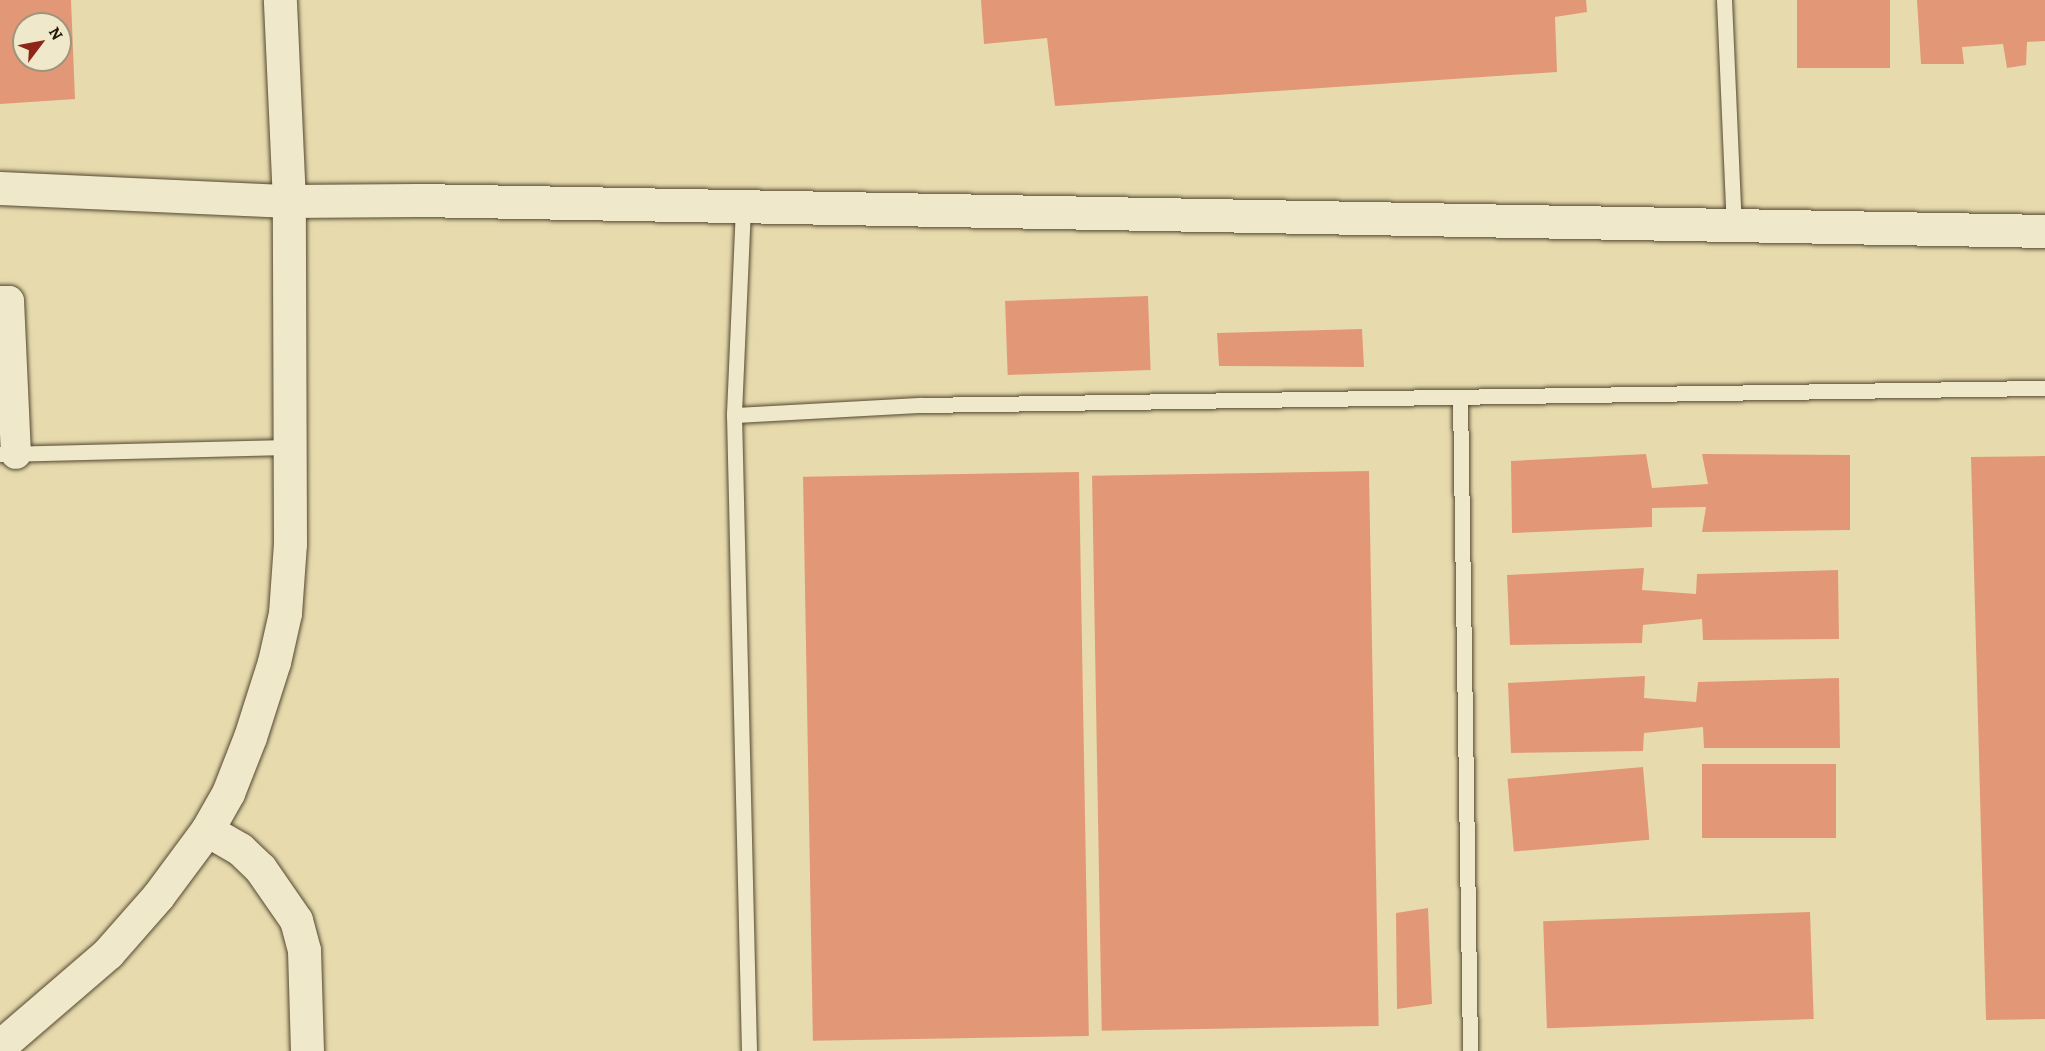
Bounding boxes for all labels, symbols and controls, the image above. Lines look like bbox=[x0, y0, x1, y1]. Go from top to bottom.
north arrow bbox=[12, 12, 72, 72]
text: N bbox=[43, 23, 68, 44]

